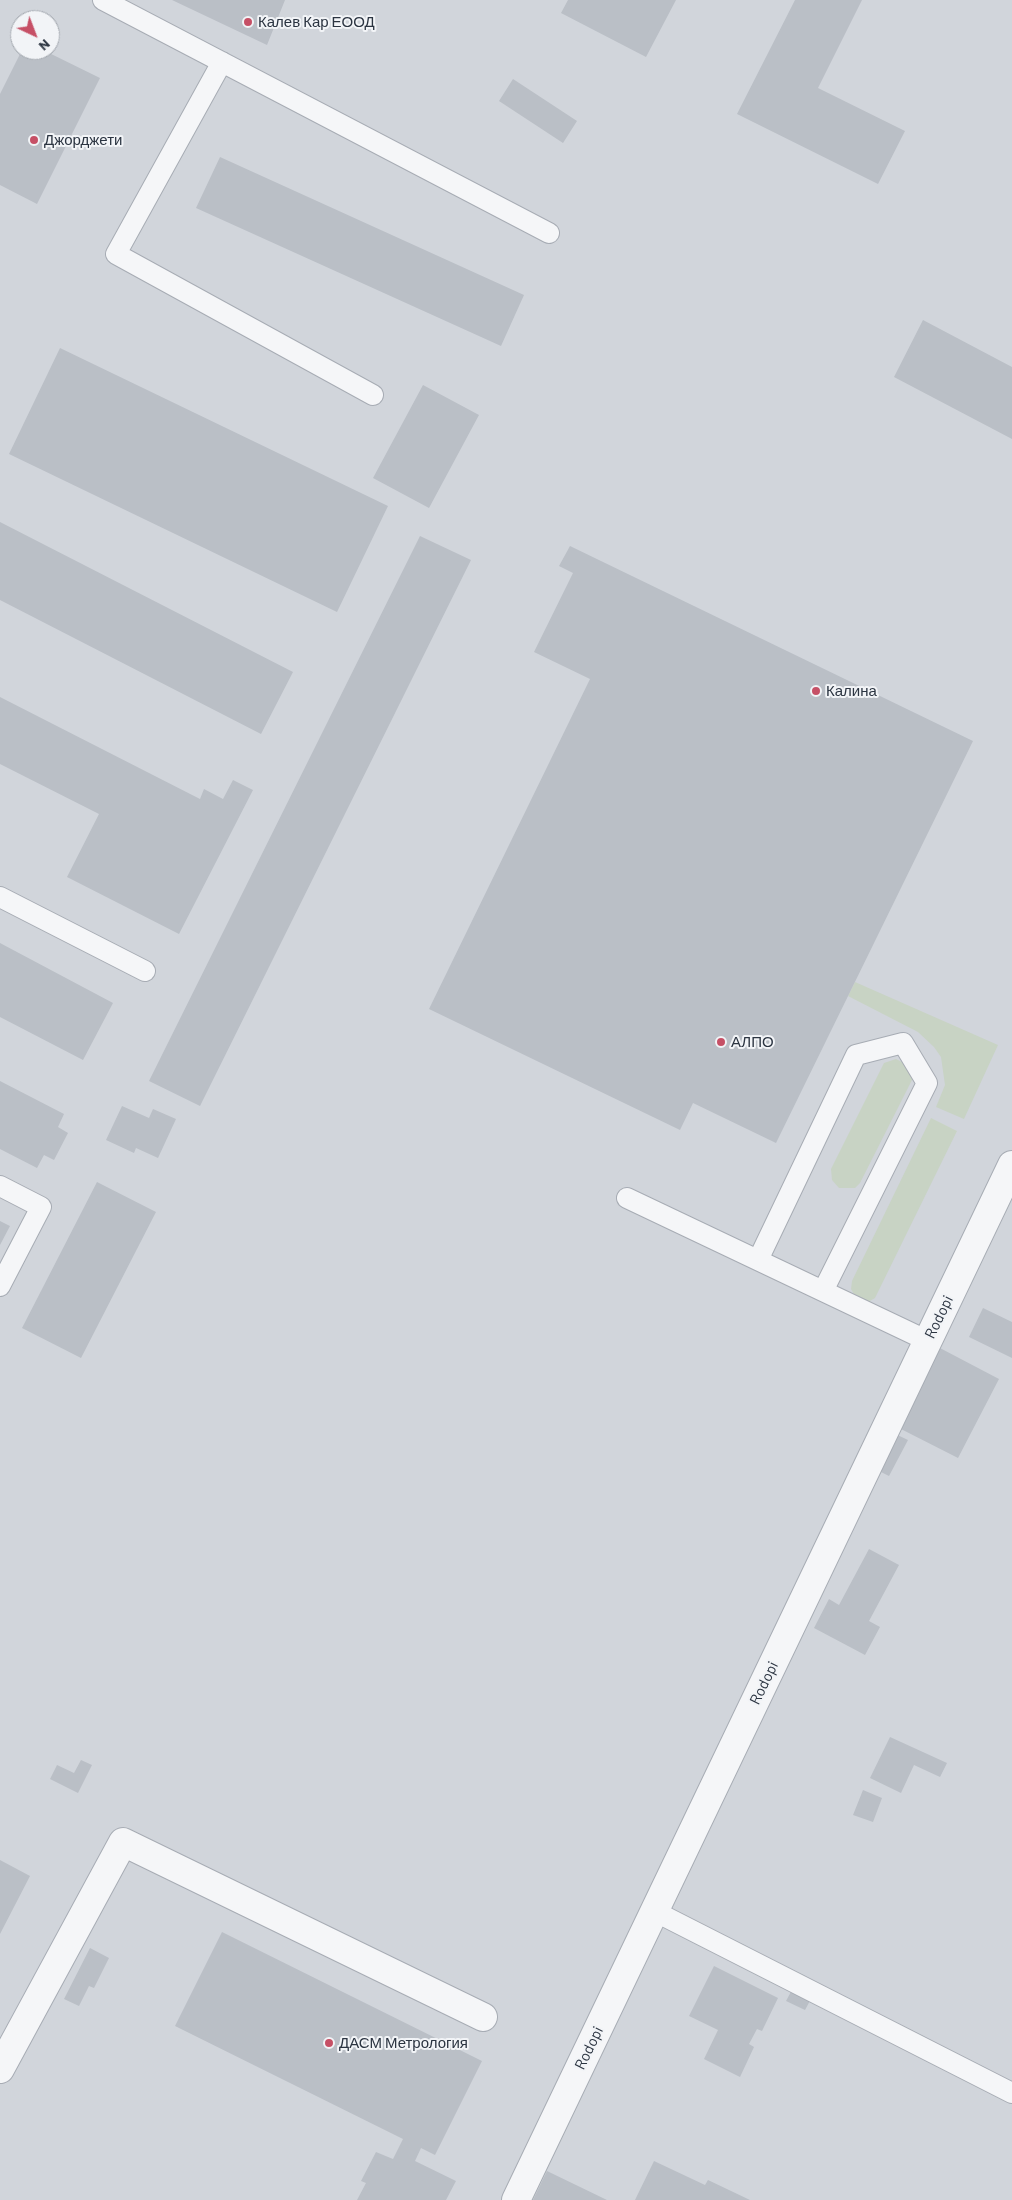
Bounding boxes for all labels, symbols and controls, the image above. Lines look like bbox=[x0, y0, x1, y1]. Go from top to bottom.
north arrow bbox=[10, 10, 60, 60]
place label: Калев Кар ЕООД bbox=[258, 13, 375, 31]
marker: Калев Кар ЕООД bbox=[242, 16, 254, 28]
text: N bbox=[36, 36, 54, 55]
place label: Джорджети bbox=[44, 131, 122, 149]
marker: Джорджети bbox=[28, 134, 40, 146]
place label: Калина bbox=[826, 682, 877, 700]
marker: Калина bbox=[810, 685, 822, 697]
place label: АЛПО bbox=[731, 1033, 774, 1051]
marker: АЛПО bbox=[715, 1036, 727, 1048]
street label: Rodopi bbox=[921, 1292, 957, 1342]
street label: Rodopi bbox=[746, 1658, 782, 1708]
street label: Rodopi bbox=[571, 2023, 607, 2073]
place label: ДАСМ Метрология bbox=[339, 2034, 468, 2052]
marker: ДАСМ Метрология bbox=[323, 2037, 335, 2049]

